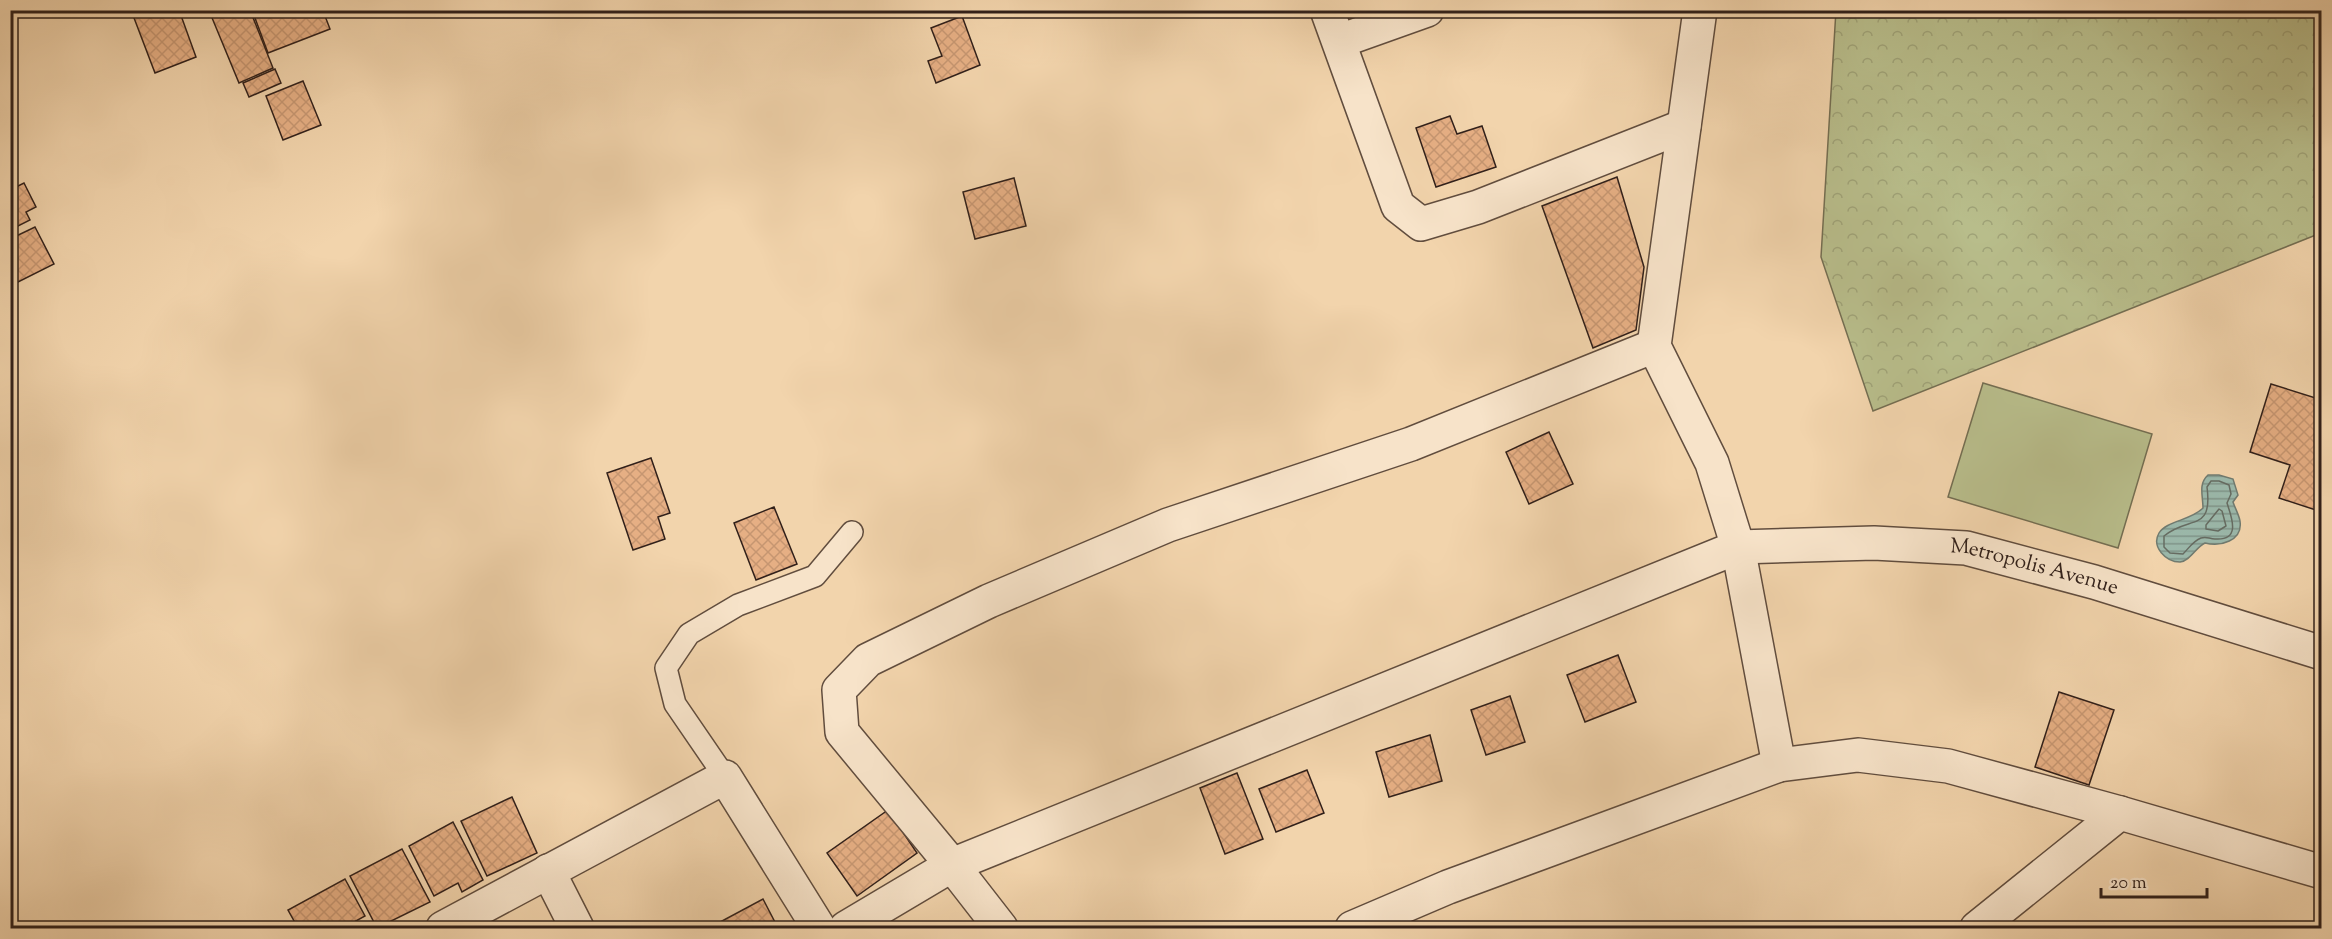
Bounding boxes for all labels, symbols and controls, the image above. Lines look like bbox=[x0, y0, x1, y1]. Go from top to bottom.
street label: Metropolis Avenue bbox=[1949, 532, 2122, 604]
scale bar bbox=[2101, 861, 2208, 899]
text: 20 m bbox=[2110, 871, 2147, 897]

